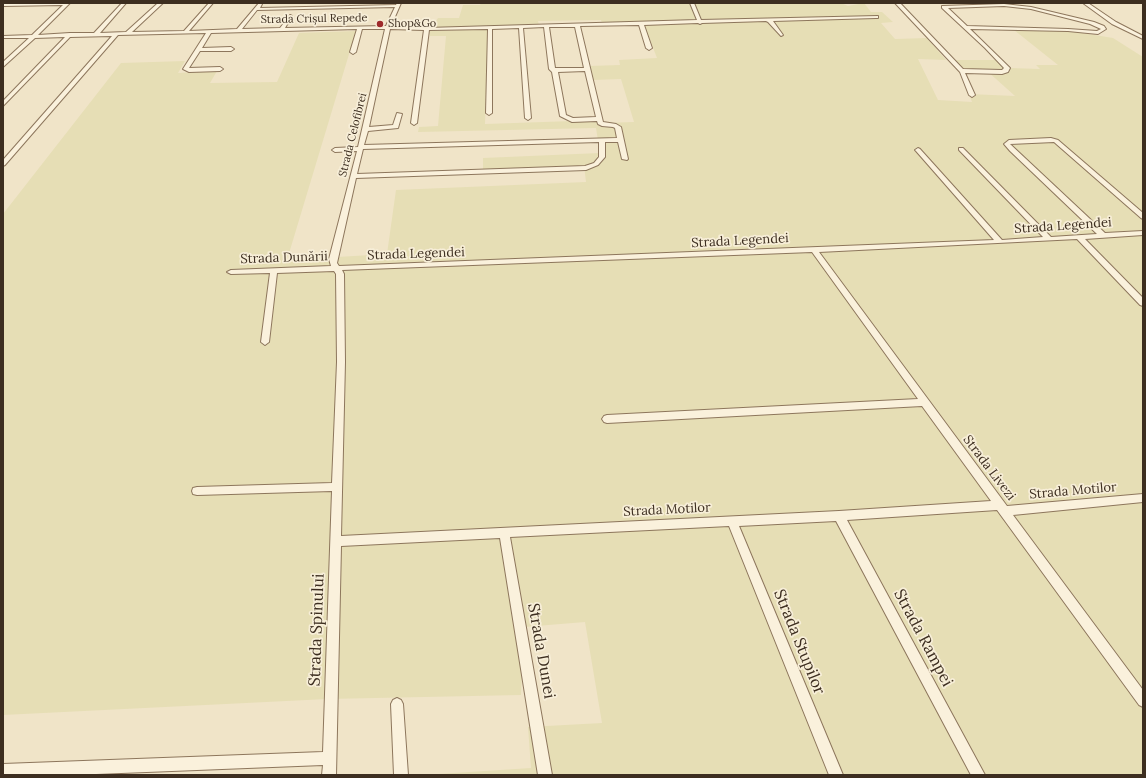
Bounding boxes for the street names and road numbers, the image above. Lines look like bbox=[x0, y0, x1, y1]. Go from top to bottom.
street label: Strada Crișul Repede bbox=[260, 11, 368, 27]
street label: Strada Celofibrei bbox=[336, 92, 370, 178]
street label: Strada Legendei bbox=[1014, 215, 1112, 237]
street label: Strada Legendei bbox=[691, 231, 789, 251]
street label: Strada Legendei bbox=[367, 245, 465, 263]
street label: Strada Dunării bbox=[240, 249, 328, 267]
street label: Strada Livezi bbox=[959, 432, 1019, 504]
street label: Strada Motilor bbox=[1029, 479, 1117, 503]
street label: Strada Motilor bbox=[623, 500, 711, 520]
street label: Strada Spinului bbox=[305, 573, 329, 687]
street label: Strada Rampei bbox=[889, 586, 957, 690]
street label: Strada Stupilor bbox=[769, 587, 829, 697]
street label: Strada Dunei bbox=[523, 602, 559, 700]

